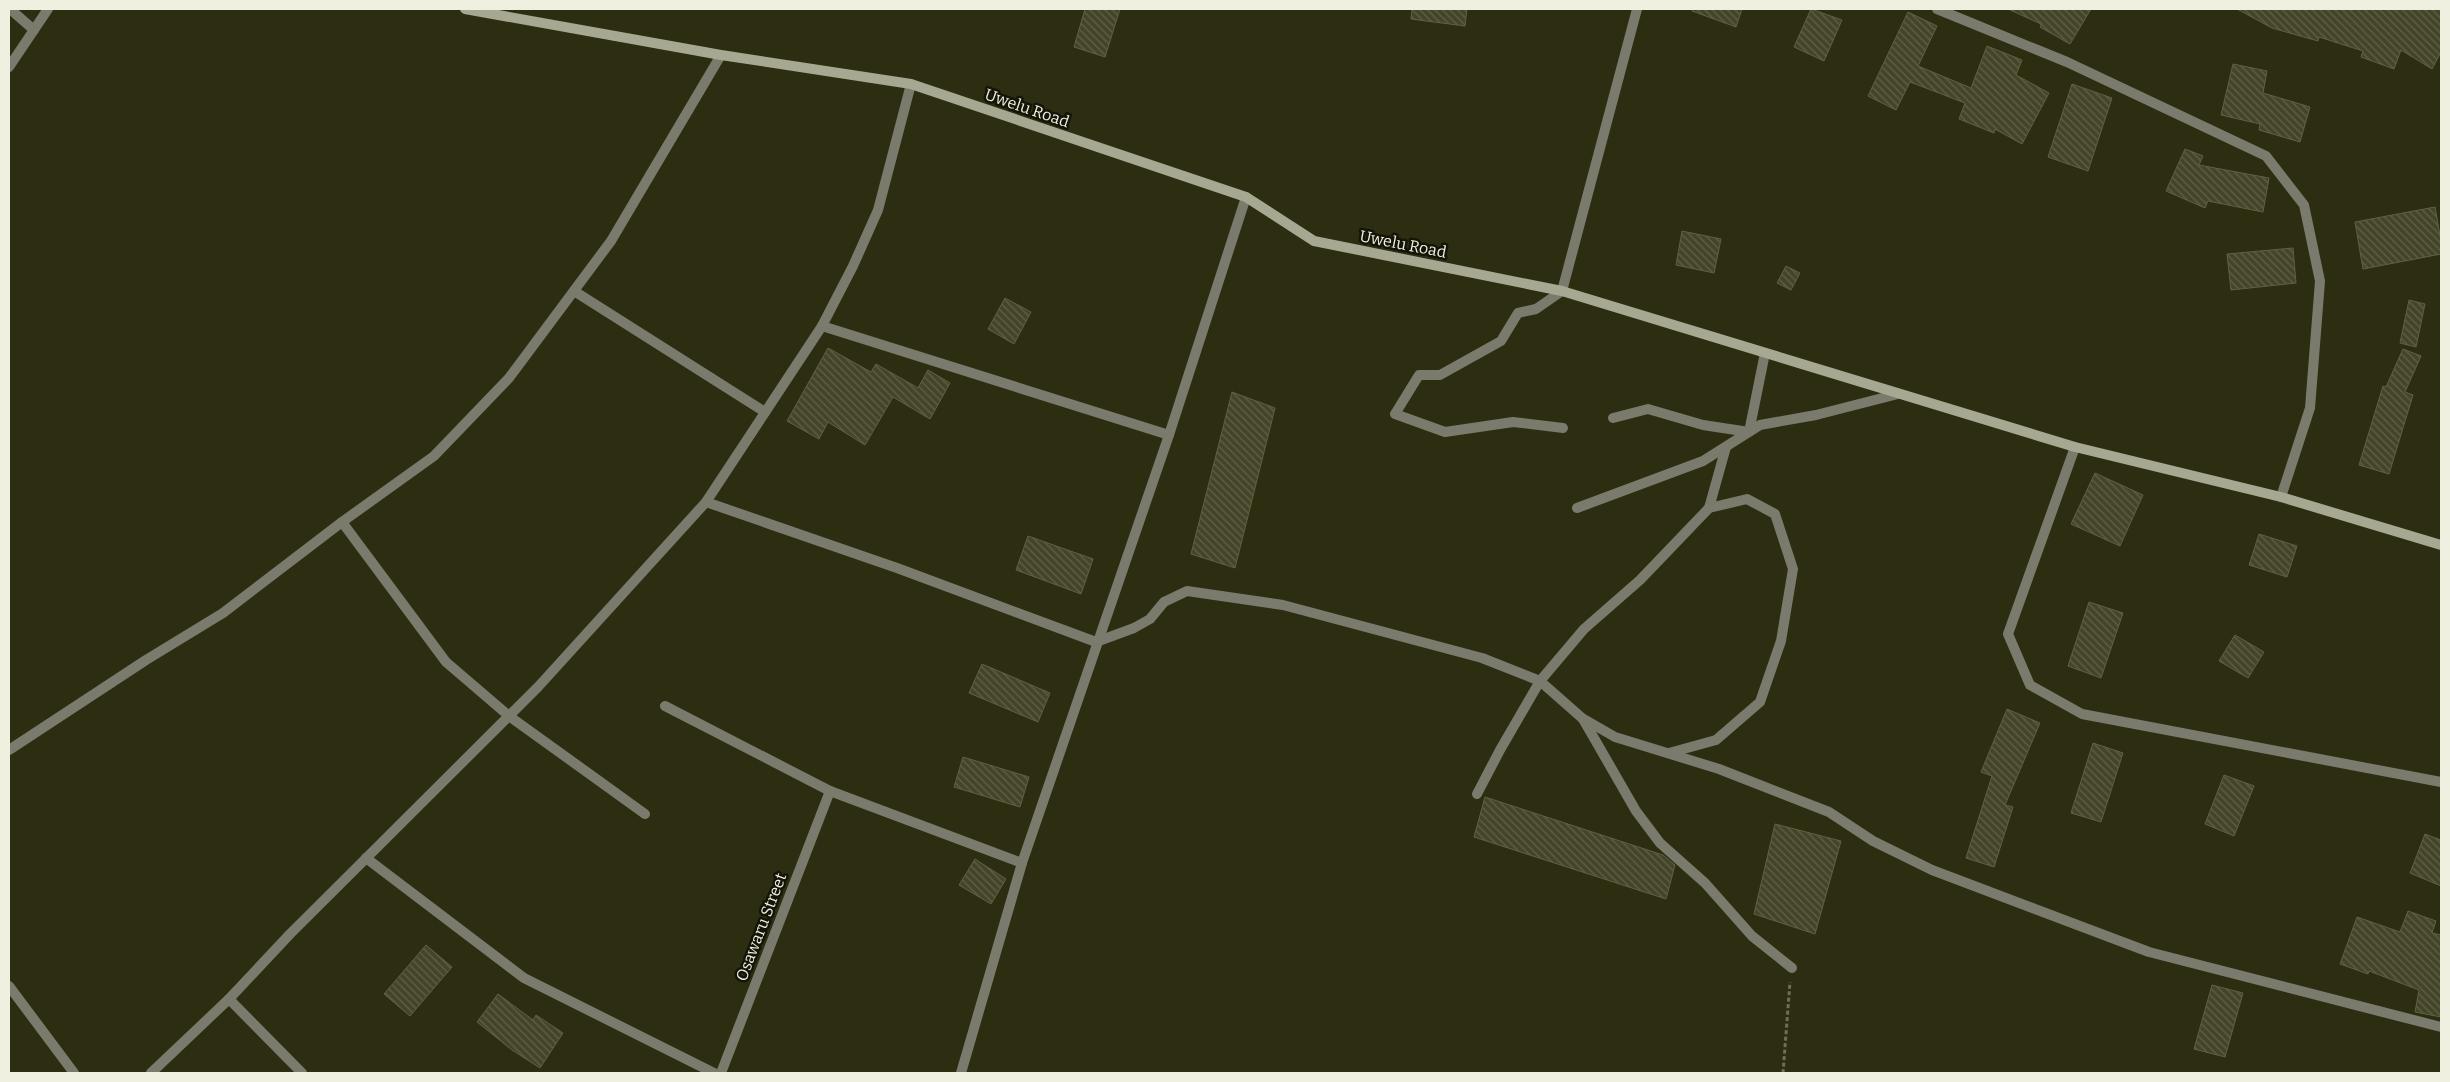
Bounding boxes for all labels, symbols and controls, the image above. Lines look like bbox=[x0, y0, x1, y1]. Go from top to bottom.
street label: Uwelu Road bbox=[982, 85, 1072, 131]
street label: Uwelu Road bbox=[1358, 226, 1449, 262]
street label: Osawaru Street bbox=[732, 870, 790, 984]

